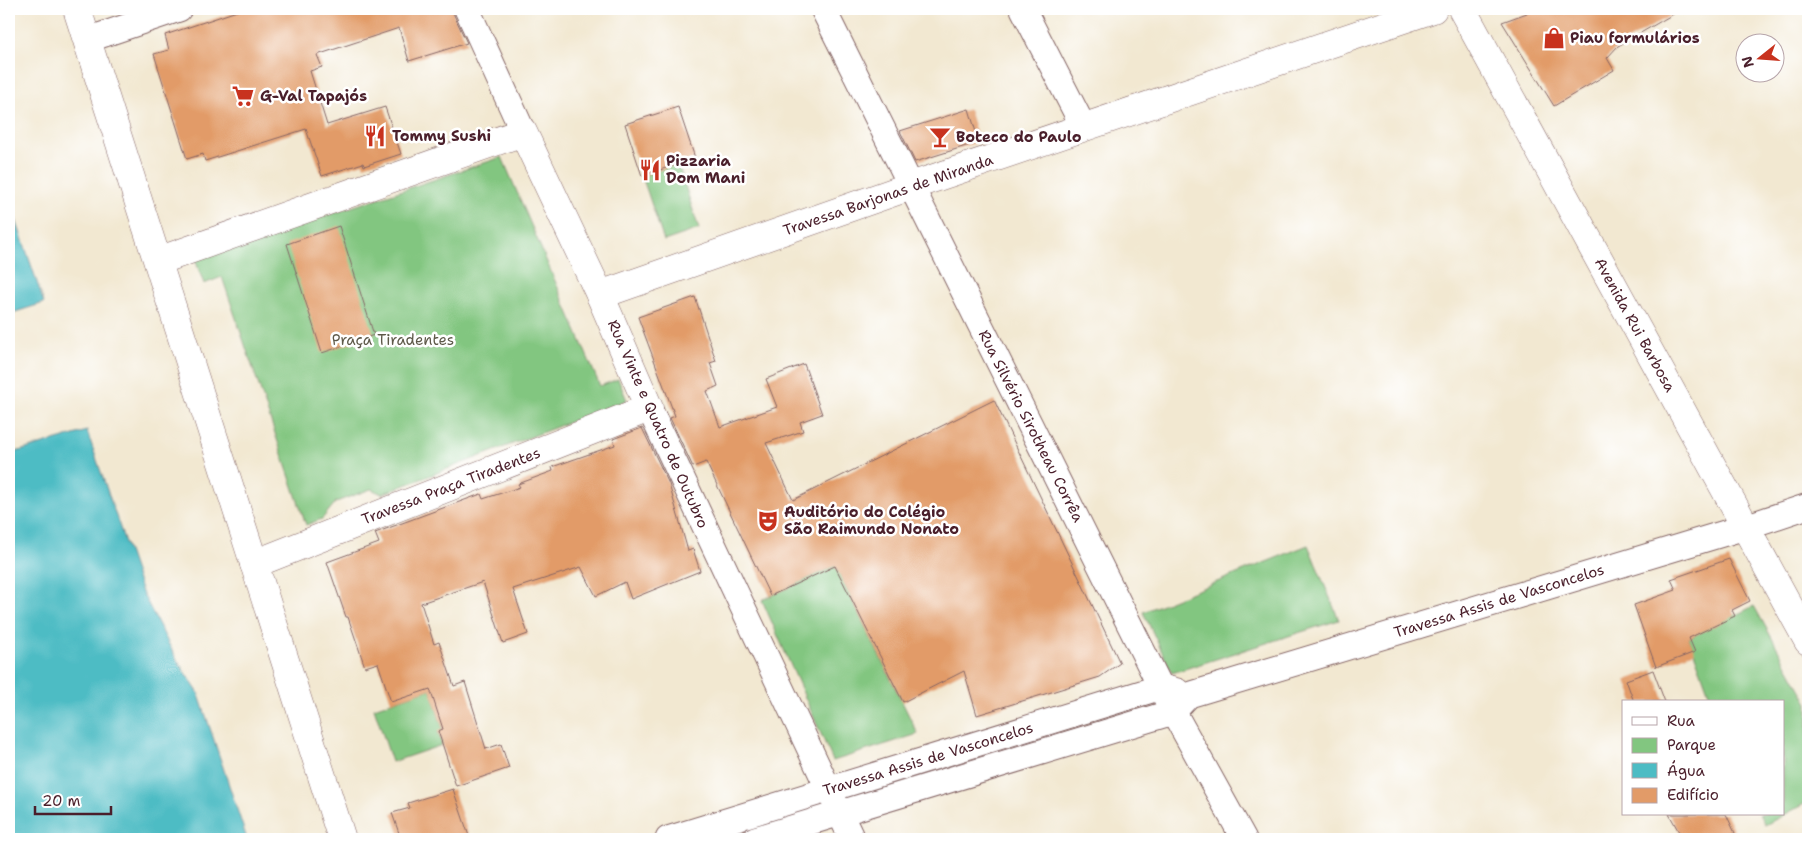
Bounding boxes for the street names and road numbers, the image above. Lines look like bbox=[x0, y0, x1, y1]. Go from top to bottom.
street label: Travessa Barjonas de Miranda bbox=[780, 149, 996, 240]
street label: Avenida Rui Barbosa bbox=[1590, 254, 1681, 396]
street label: Rua Vinte e Quatro de Outubro bbox=[603, 317, 713, 531]
street label: Rua Silvério Sirotheau Corrêa bbox=[974, 326, 1089, 526]
street label: Travessa Praça Tiradentes bbox=[359, 443, 543, 529]
street label: Travessa Assis de Vasconcelos bbox=[1391, 559, 1607, 643]
street label: Travessa Assis de Vasconcelos bbox=[820, 717, 1036, 801]

